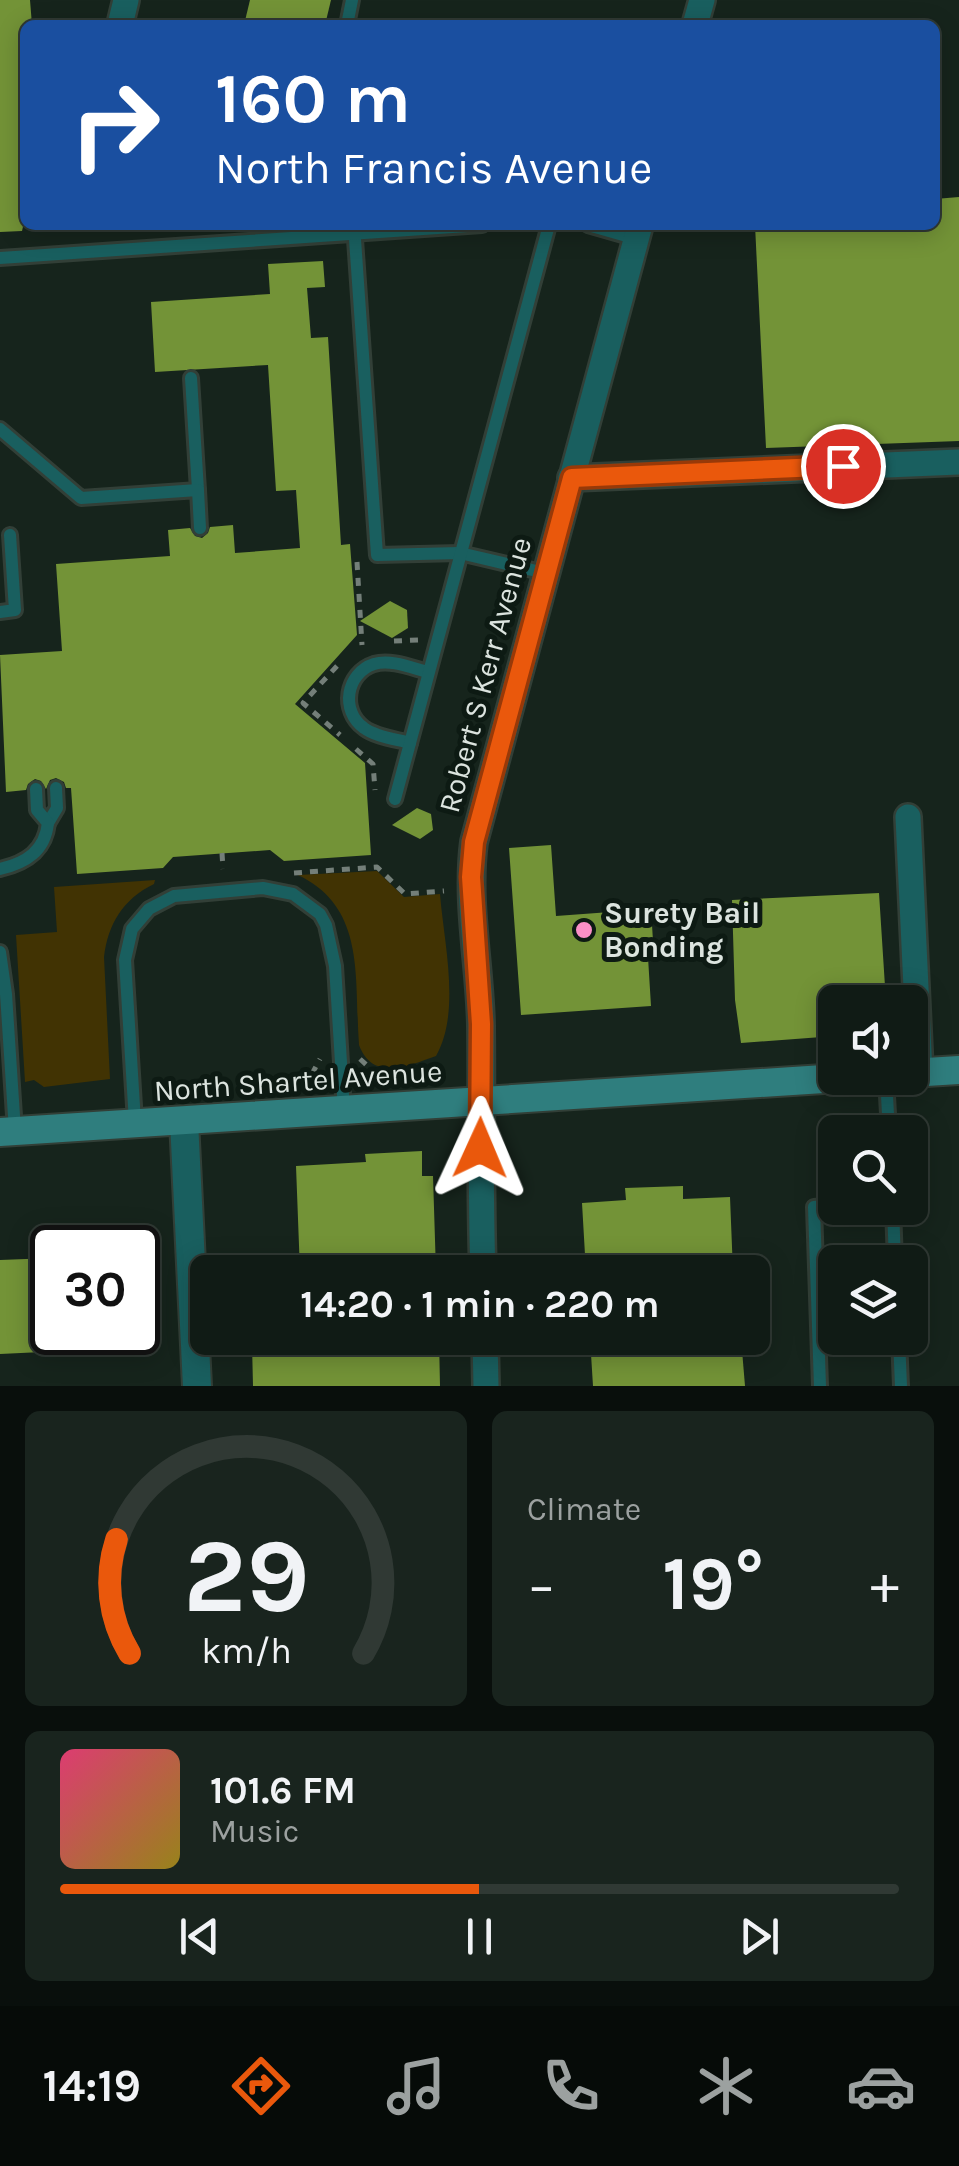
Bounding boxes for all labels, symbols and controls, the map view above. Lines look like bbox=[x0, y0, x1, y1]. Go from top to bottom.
text: 160 m bbox=[215, 58, 411, 140]
icon: right bbox=[50, 60, 180, 190]
text: North Francis Avenue bbox=[215, 142, 652, 194]
pin bbox=[801, 424, 886, 509]
icon: arrive bbox=[816, 439, 871, 494]
street label: Robert S Kerr Avenue bbox=[431, 533, 539, 817]
place label: Surety Bail Bonding bbox=[604, 895, 760, 965]
marker: Surety Bail Bonding bbox=[573, 919, 595, 941]
map controls bbox=[818, 985, 928, 1355]
button: sound bbox=[818, 985, 928, 1095]
street label: North Shartel Avenue bbox=[153, 1053, 443, 1109]
position arrow bbox=[428, 1096, 532, 1200]
button: search bbox=[818, 1115, 928, 1225]
speed limit sign: 30 bbox=[30, 1225, 160, 1355]
button: layers bbox=[818, 1245, 928, 1355]
text: 14:20 · 1 min · 220 m bbox=[300, 1282, 660, 1327]
text: Climate bbox=[527, 1491, 641, 1528]
text: 29 bbox=[183, 1516, 309, 1637]
text: 19° bbox=[662, 1540, 764, 1628]
text: − bbox=[527, 1553, 556, 1617]
text: + bbox=[870, 1553, 899, 1617]
text: km/h bbox=[201, 1630, 291, 1672]
text: 101.6 FM bbox=[210, 1768, 356, 1813]
text: Music bbox=[210, 1813, 299, 1850]
icon: previous bbox=[172, 1909, 227, 1964]
icon: pause bbox=[452, 1909, 507, 1964]
icon: next bbox=[732, 1909, 787, 1964]
icon: directions bbox=[226, 2051, 296, 2121]
icon: music bbox=[381, 2051, 451, 2121]
icon: phone bbox=[536, 2051, 606, 2121]
icon: climate bbox=[691, 2051, 761, 2121]
icon: car bbox=[846, 2051, 916, 2121]
text: 14:19 bbox=[43, 2060, 141, 2112]

